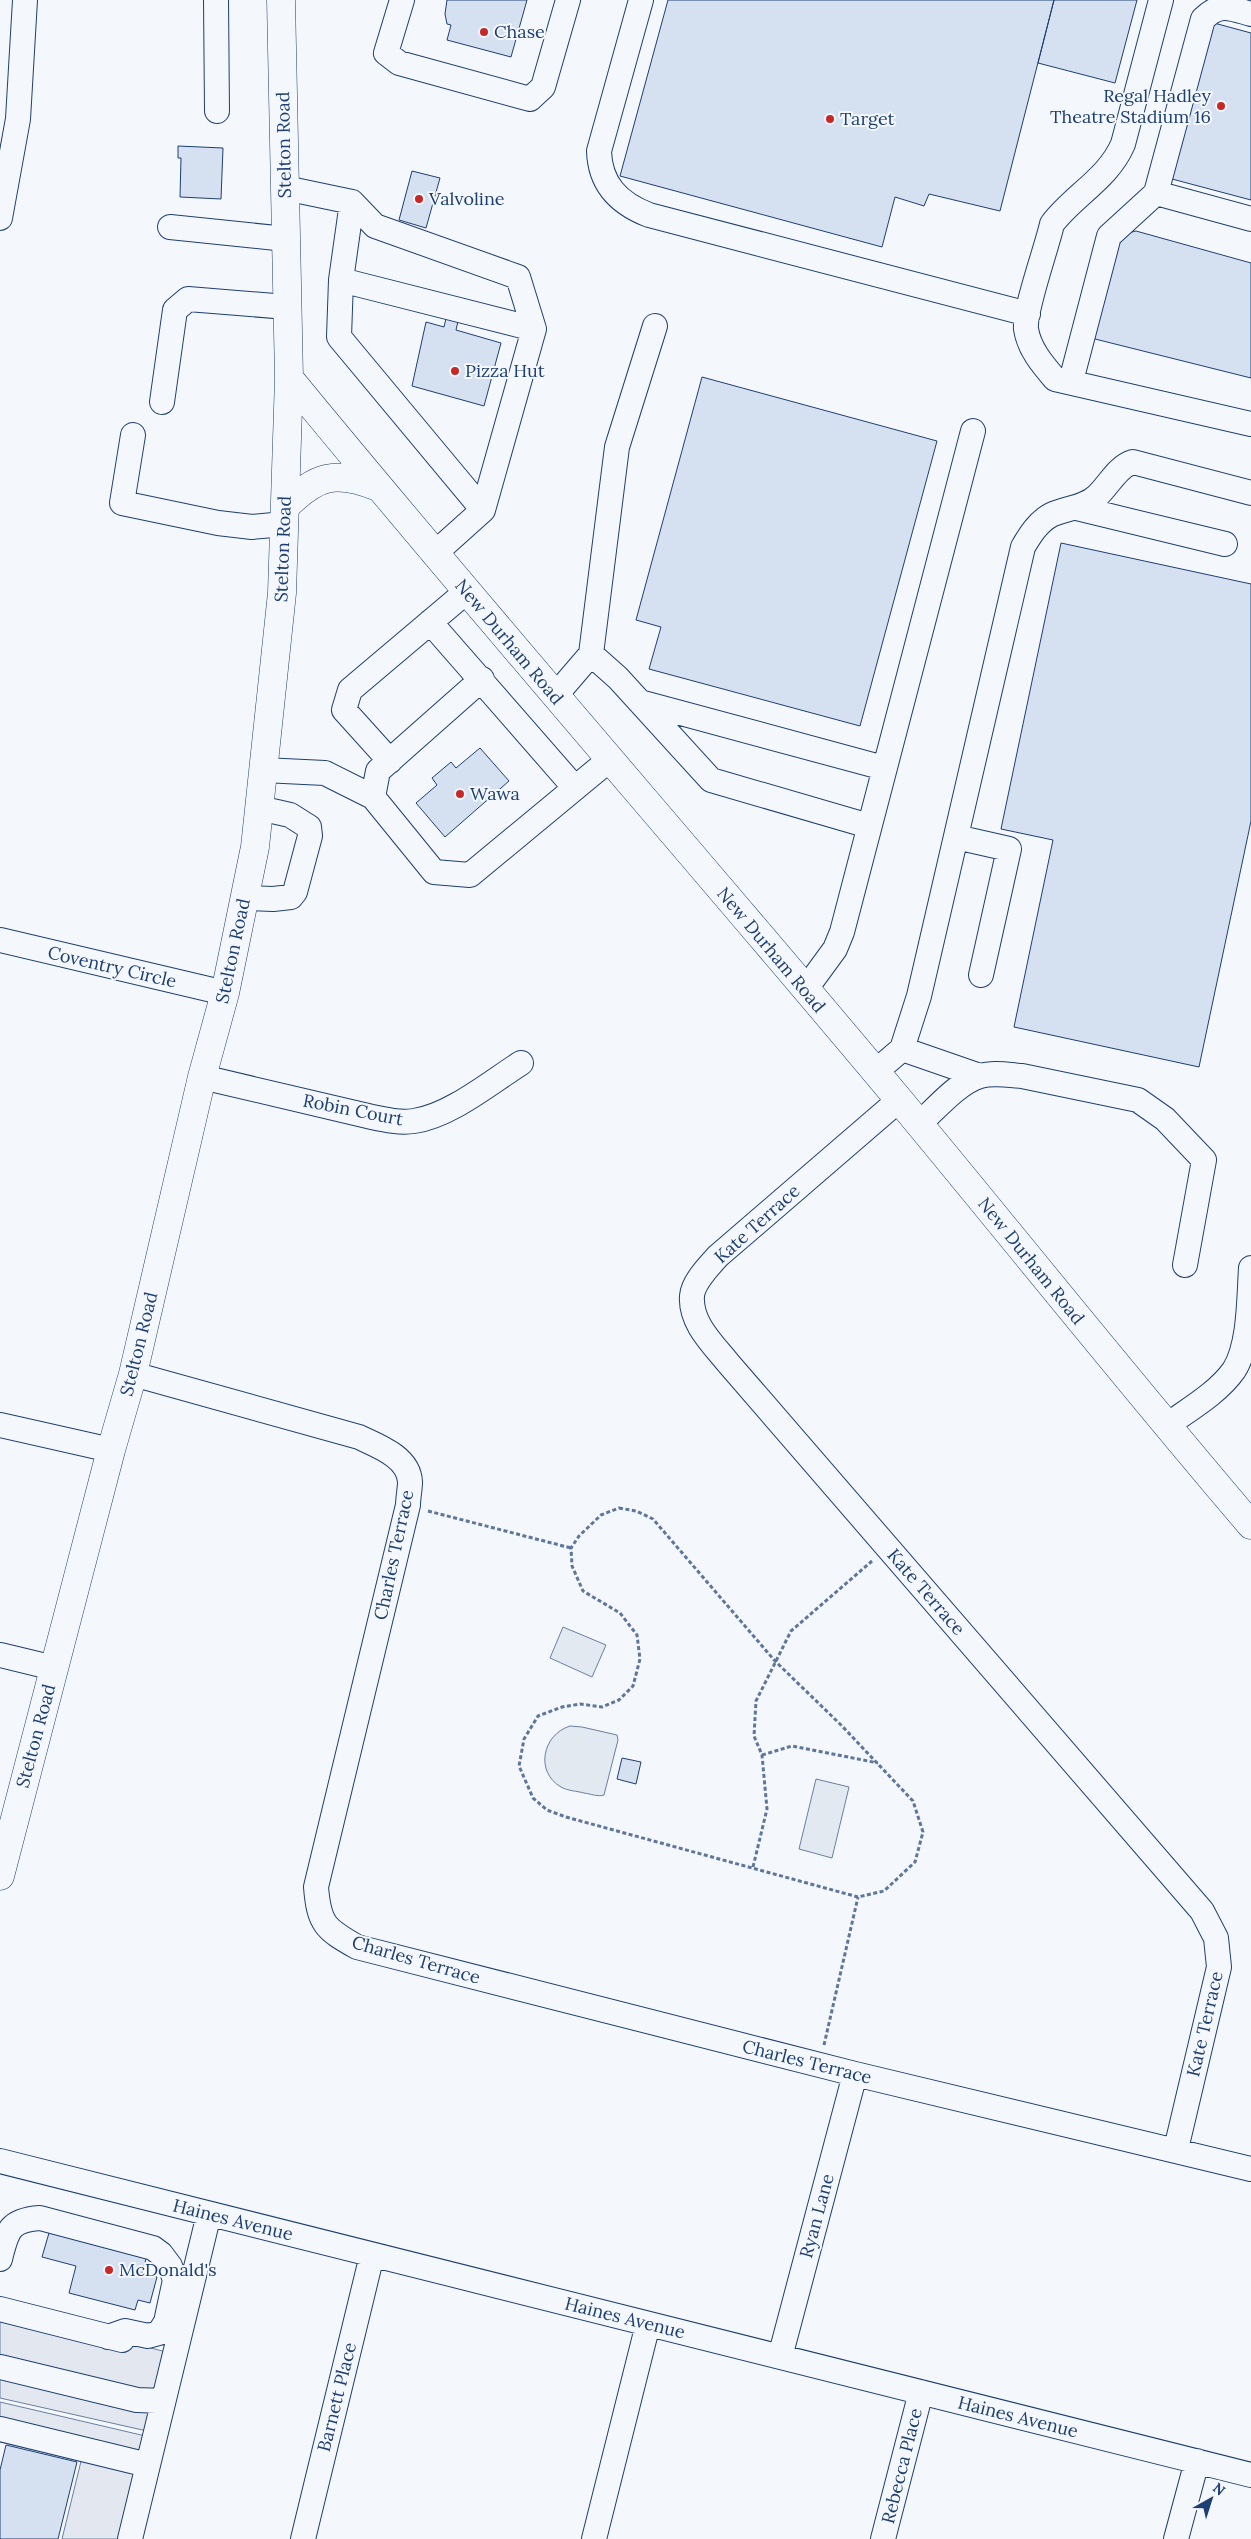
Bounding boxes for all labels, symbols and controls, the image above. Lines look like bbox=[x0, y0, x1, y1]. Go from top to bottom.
place label: Chase bbox=[494, 20, 545, 43]
marker: Chase bbox=[478, 26, 490, 38]
place label: Regal Hadley Theatre Stadium 16 bbox=[1050, 84, 1211, 128]
street label: Stelton Road bbox=[271, 91, 296, 199]
marker: Regal Hadley Theatre Stadium 16 bbox=[1215, 100, 1227, 112]
place label: Target bbox=[840, 107, 895, 130]
marker: Target bbox=[824, 113, 836, 125]
place label: Valvoline bbox=[428, 187, 505, 210]
marker: Valvoline bbox=[413, 193, 425, 205]
place label: Pizza Hut bbox=[465, 359, 545, 382]
marker: Pizza Hut bbox=[449, 365, 461, 377]
street label: Stelton Road bbox=[269, 495, 296, 603]
street label: New Durham Road bbox=[450, 574, 569, 709]
place label: Wawa bbox=[470, 782, 520, 805]
marker: Wawa bbox=[454, 788, 466, 800]
street label: New Durham Road bbox=[712, 882, 831, 1017]
street label: Stelton Road bbox=[210, 896, 255, 1005]
street label: Coventry Circle bbox=[46, 941, 179, 993]
street label: Robin Court bbox=[301, 1089, 405, 1131]
street label: Kate Terrace bbox=[709, 1179, 804, 1268]
street label: New Durham Road bbox=[973, 1192, 1090, 1329]
street label: Stelton Road bbox=[114, 1289, 163, 1398]
street label: Charles Terrace bbox=[368, 1487, 419, 1622]
street label: Kate Terrace bbox=[882, 1544, 970, 1640]
street label: Stelton Road bbox=[11, 1681, 60, 1790]
street label: Charles Terrace bbox=[349, 1930, 483, 1989]
street label: Kate Terrace bbox=[1181, 1969, 1228, 2079]
street label: Charles Terrace bbox=[740, 2034, 874, 2089]
street label: Ryan Lane bbox=[794, 2171, 839, 2261]
street label: Haines Avenue bbox=[171, 2193, 296, 2246]
place label: McDonald's bbox=[119, 2258, 217, 2281]
marker: McDonald's bbox=[103, 2264, 115, 2276]
street label: Haines Avenue bbox=[563, 2291, 688, 2344]
street label: Barnett Place bbox=[312, 2340, 361, 2454]
street label: Haines Avenue bbox=[956, 2390, 1081, 2443]
street label: Rebecca Place bbox=[876, 2405, 927, 2526]
north arrow bbox=[1186, 2474, 1236, 2524]
text: N bbox=[1209, 2478, 1229, 2499]

